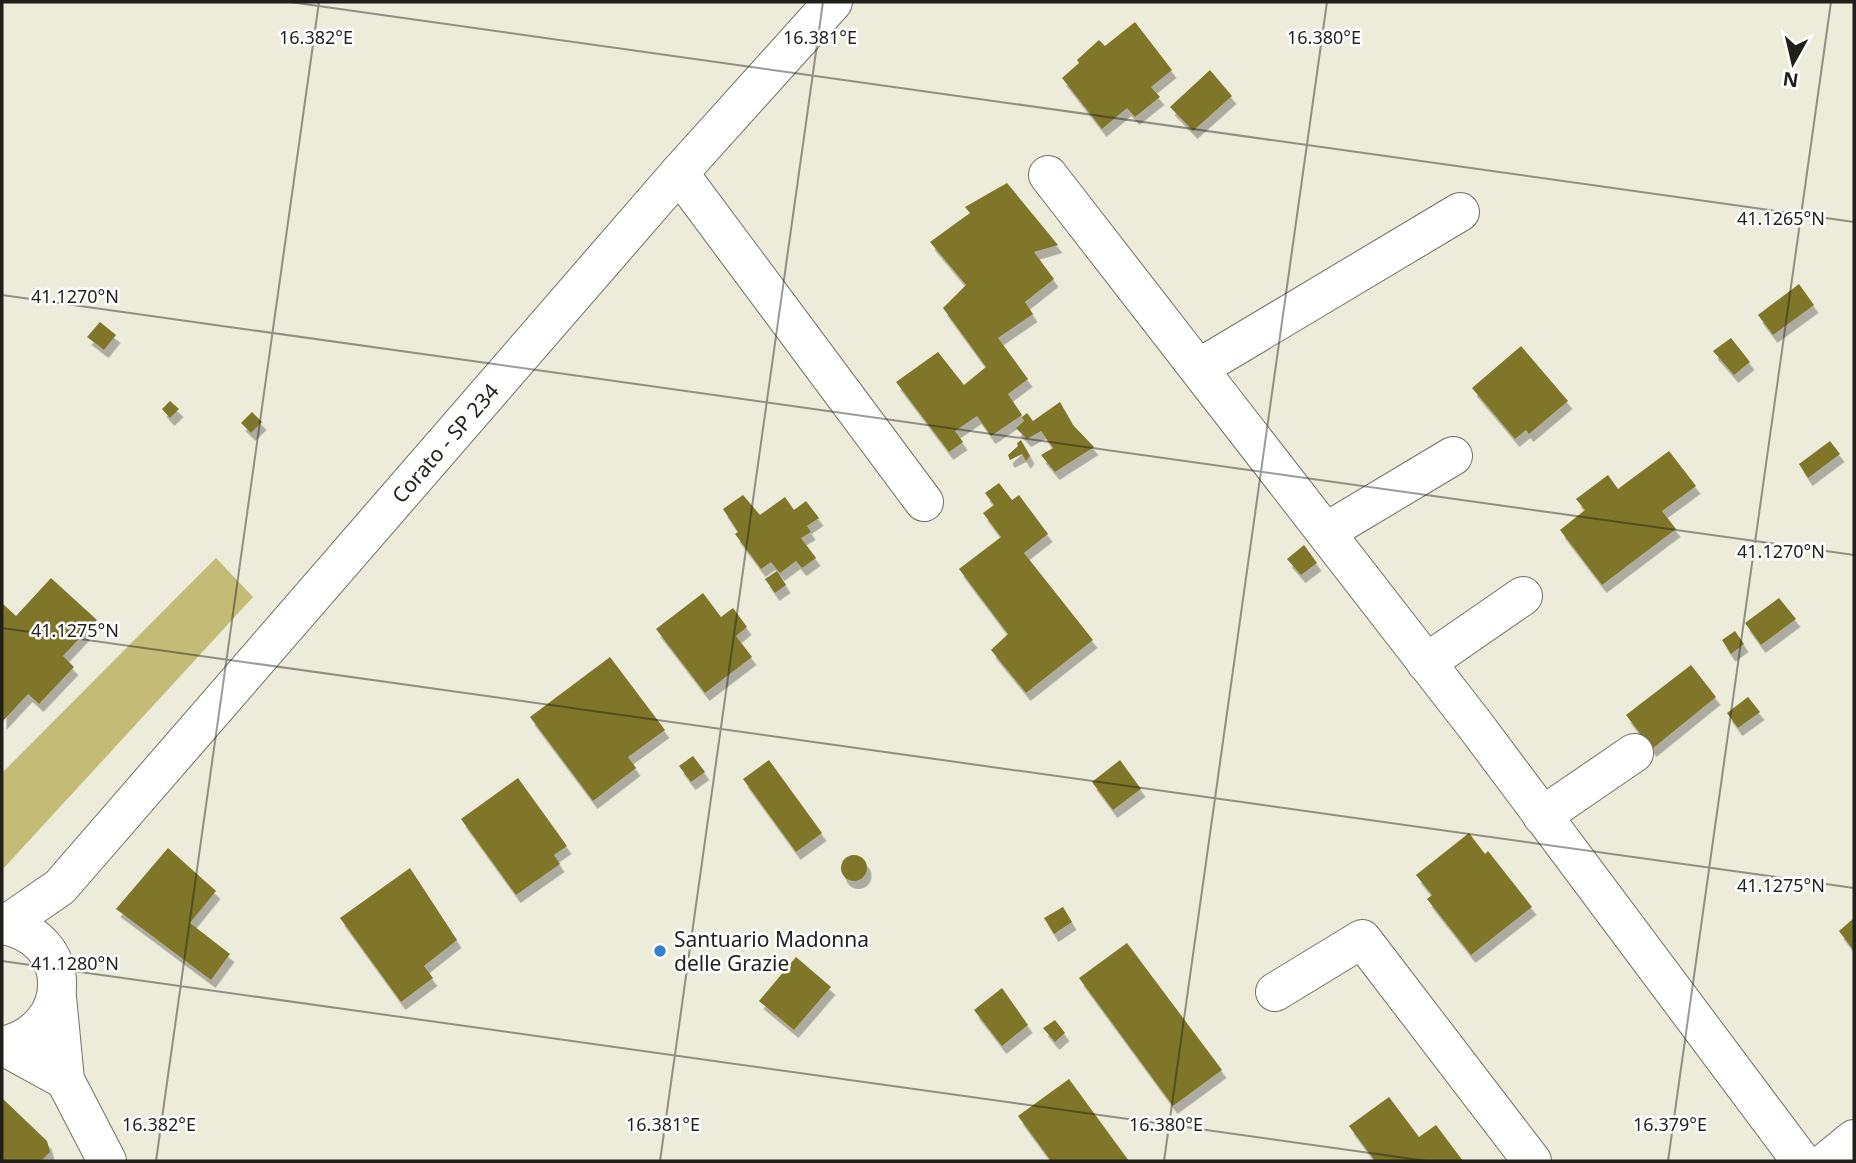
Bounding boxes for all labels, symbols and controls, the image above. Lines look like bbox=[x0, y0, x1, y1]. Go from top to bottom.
text: 16.382°E bbox=[279, 25, 353, 49]
text: 16.381°E bbox=[783, 25, 857, 49]
text: 16.380°E bbox=[1287, 25, 1361, 49]
north arrow bbox=[1758, 28, 1828, 98]
text: N bbox=[1781, 66, 1800, 94]
text: 41.1265°N bbox=[1737, 206, 1825, 230]
text: 41.1270°N bbox=[31, 284, 119, 308]
street label: Corato - SP 234 bbox=[385, 377, 505, 509]
text: 41.1270°N bbox=[1737, 539, 1825, 563]
text: 41.1275°N bbox=[31, 618, 119, 642]
text: 41.1275°N bbox=[1737, 873, 1825, 897]
place label: Santuario Madonna delle Grazie bbox=[674, 925, 869, 977]
marker: Santuario Madonna delle Grazie bbox=[652, 943, 668, 959]
text: 41.1280°N bbox=[31, 951, 119, 975]
text: 16.382°E bbox=[122, 1112, 196, 1136]
text: 16.381°E bbox=[626, 1112, 700, 1136]
text: 16.380°E bbox=[1129, 1112, 1203, 1136]
text: 16.379°E bbox=[1633, 1112, 1707, 1136]

